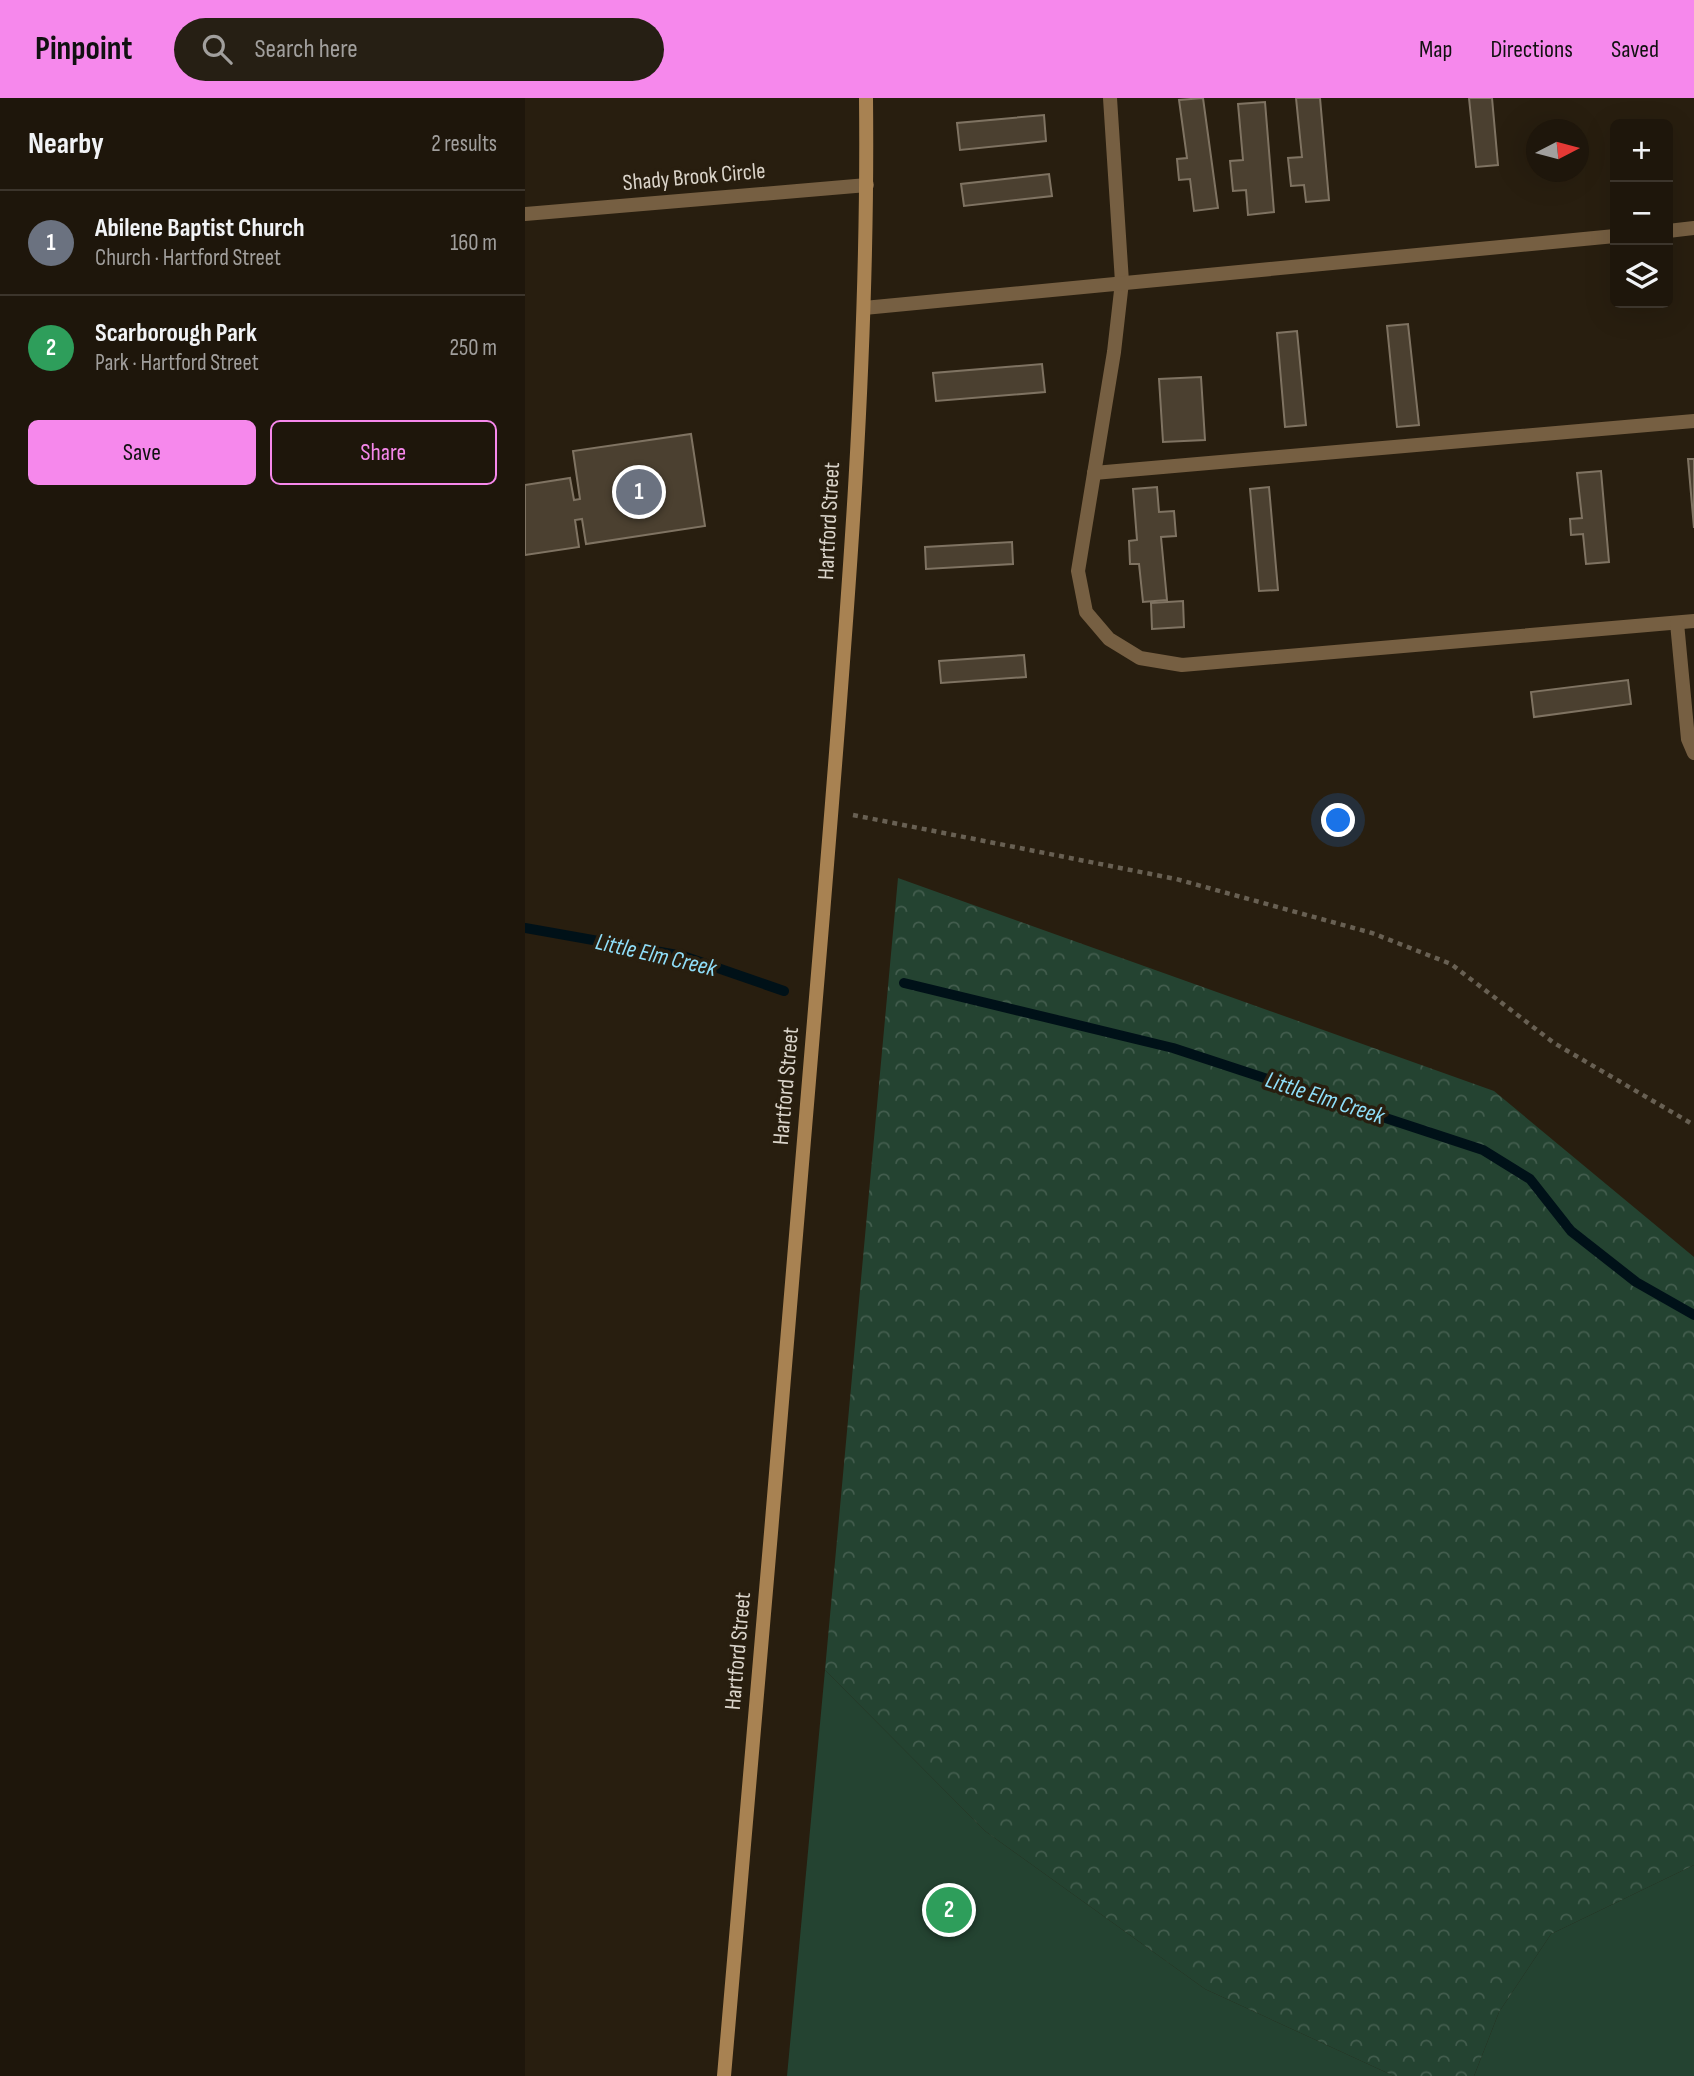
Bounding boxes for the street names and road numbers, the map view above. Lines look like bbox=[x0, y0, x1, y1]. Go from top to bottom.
street label: Shady Brook Circle bbox=[622, 157, 766, 197]
street label: Hartford Street bbox=[812, 461, 846, 581]
street label: Hartford Street bbox=[767, 1026, 805, 1146]
street label: Hartford Street bbox=[719, 1591, 757, 1711]

